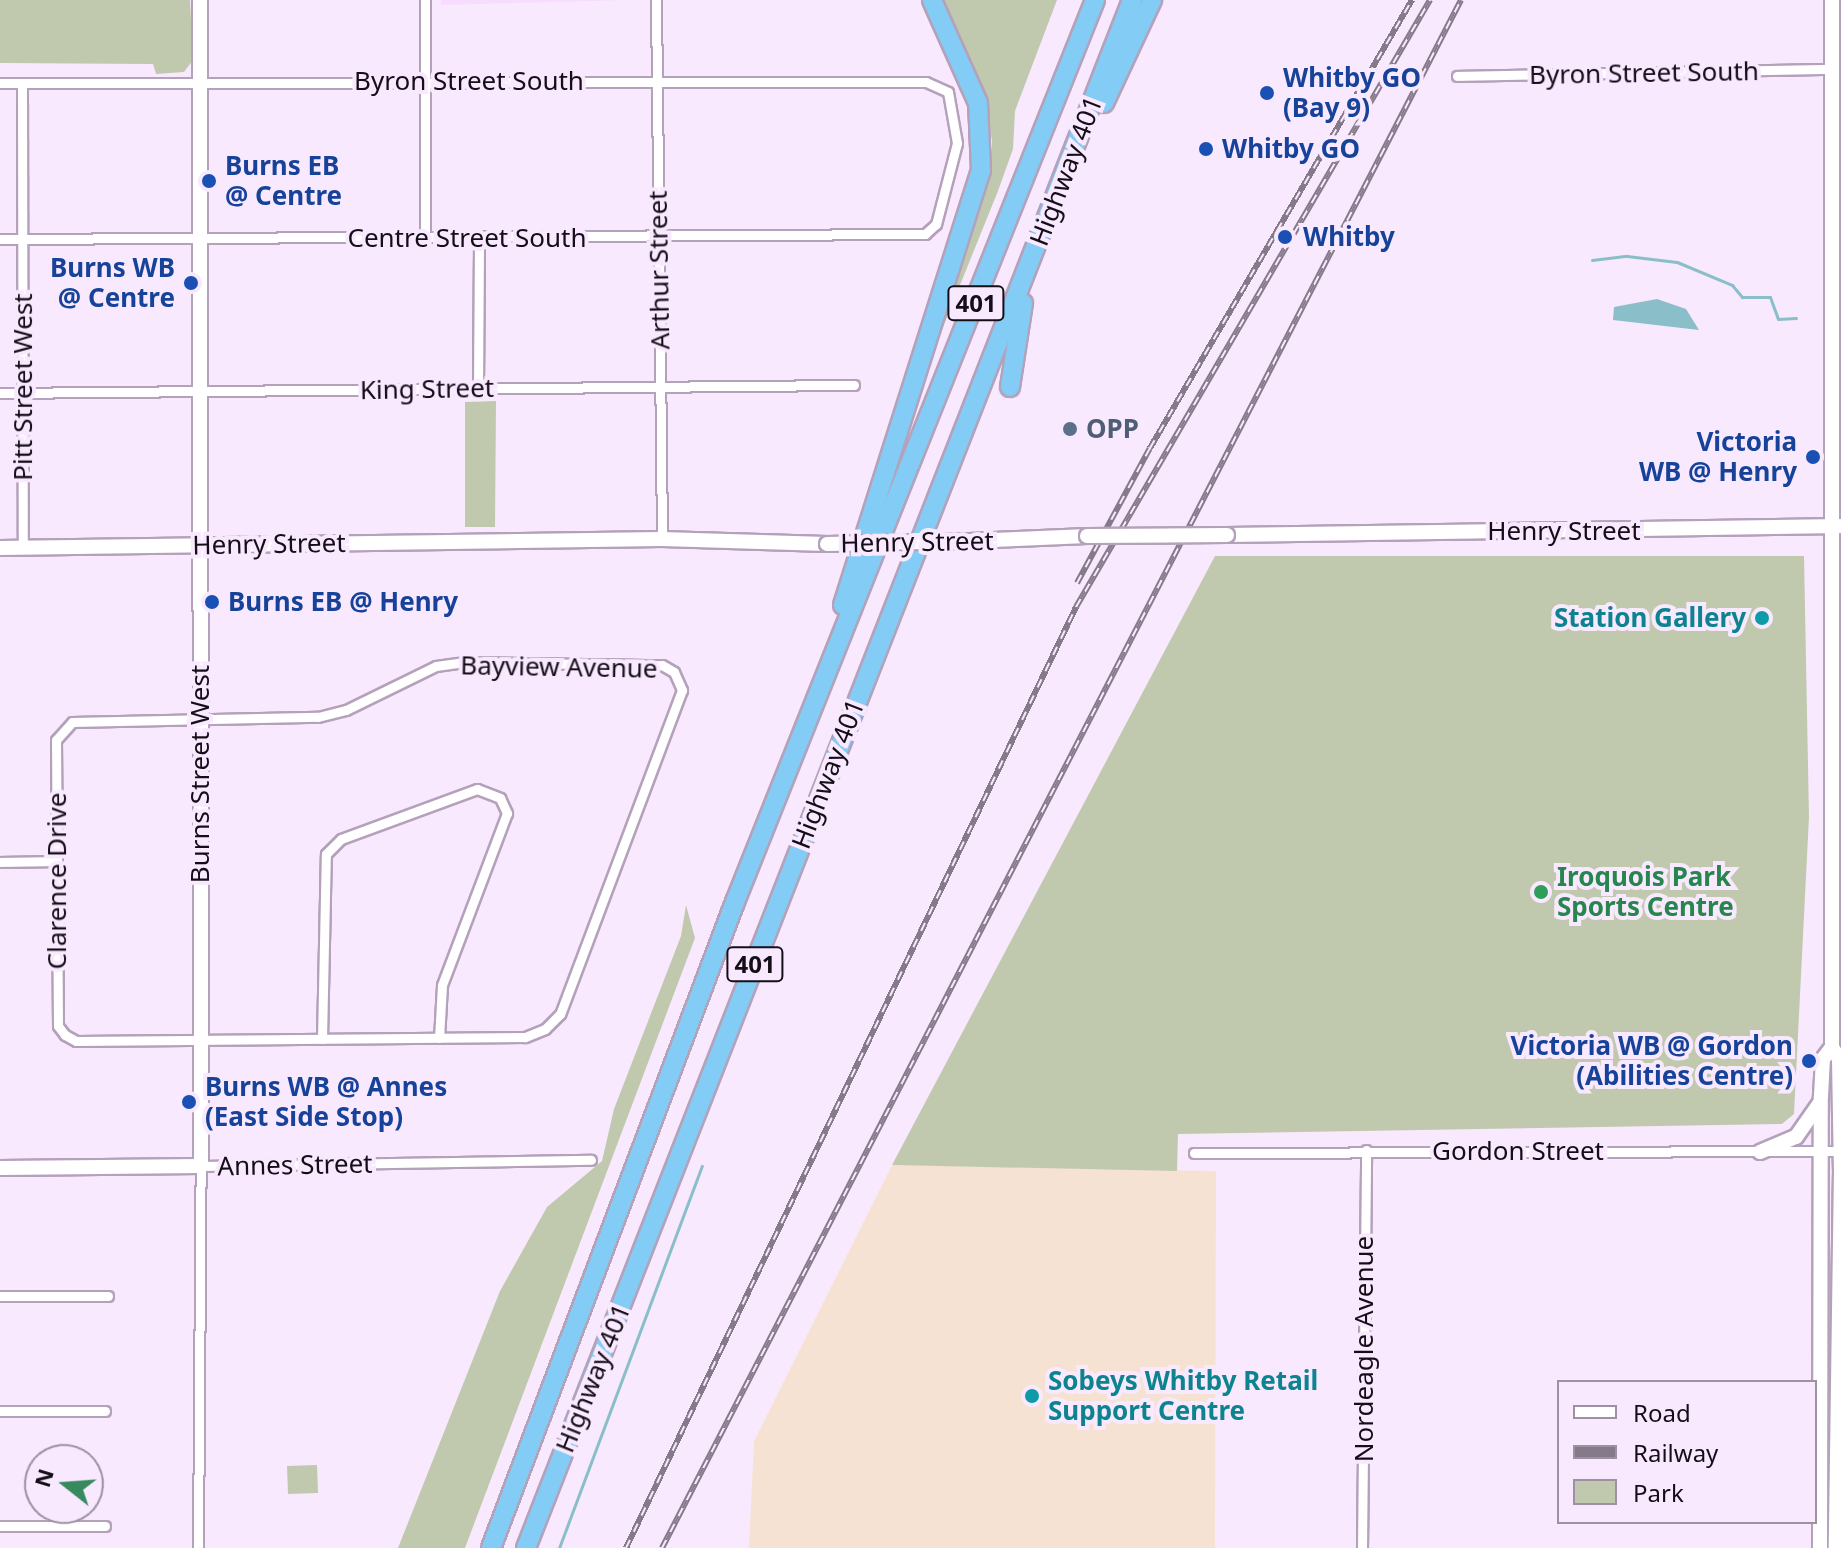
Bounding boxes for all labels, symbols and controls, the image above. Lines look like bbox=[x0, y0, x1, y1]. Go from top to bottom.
street label: Byron Street South bbox=[1529, 55, 1759, 91]
place label: Whitby GO (Bay 9) bbox=[1283, 62, 1421, 124]
street label: Byron Street South bbox=[354, 65, 584, 97]
marker: Whitby GO (Bay 9) bbox=[1258, 84, 1276, 102]
street label: Highway 401 bbox=[1023, 92, 1109, 250]
place label: Whitby GO bbox=[1222, 133, 1360, 165]
marker: Whitby GO bbox=[1197, 140, 1215, 158]
place label: Burns EB @ Centre bbox=[225, 150, 342, 212]
marker: Burns EB @ Centre bbox=[200, 172, 218, 190]
street label: Arthur Street bbox=[642, 190, 676, 350]
place label: Whitby bbox=[1303, 221, 1395, 253]
street label: Centre Street South bbox=[347, 222, 587, 254]
marker: Whitby bbox=[1274, 226, 1296, 248]
place label: Burns WB @ Centre bbox=[50, 252, 175, 314]
marker: Burns WB @ Centre bbox=[182, 274, 200, 292]
road number: 401 bbox=[946, 283, 1006, 323]
street label: Pitt Street West bbox=[7, 293, 39, 481]
street label: King Street bbox=[360, 372, 494, 406]
place label: OPP bbox=[1086, 413, 1139, 445]
marker: OPP bbox=[1061, 420, 1079, 438]
place label: Victoria WB @ Henry bbox=[1639, 426, 1797, 488]
marker: Victoria WB @ Henry bbox=[1804, 448, 1822, 466]
street label: Henry Street bbox=[1487, 515, 1641, 547]
street label: Henry Street bbox=[840, 525, 994, 559]
street label: Henry Street bbox=[192, 527, 346, 561]
place label: Burns EB @ Henry bbox=[228, 586, 458, 618]
marker: Burns EB @ Henry bbox=[203, 593, 221, 611]
place label: Station Gallery bbox=[1554, 602, 1746, 634]
marker: Station Gallery bbox=[1753, 609, 1771, 627]
street label: Bayview Avenue bbox=[460, 650, 658, 684]
street label: Burns Street West bbox=[184, 665, 216, 883]
street label: Highway 401 bbox=[785, 695, 871, 853]
street label: Clarence Drive bbox=[41, 793, 73, 969]
place label: Iroquois Park Sports Centre bbox=[1557, 861, 1734, 922]
marker: Iroquois Park Sports Centre bbox=[1532, 883, 1550, 901]
road number: 401 bbox=[725, 944, 785, 984]
place label: Victoria WB @ Gordon (Abilities Centre) bbox=[1511, 1030, 1793, 1092]
marker: Victoria WB @ Gordon (Abilities Centre) bbox=[1800, 1052, 1818, 1070]
place label: Burns WB @ Annes (East Side Stop) bbox=[205, 1071, 447, 1132]
marker: Burns WB @ Annes (East Side Stop) bbox=[180, 1093, 198, 1111]
street label: Gordon Street bbox=[1432, 1135, 1604, 1167]
street label: Annes Street bbox=[217, 1148, 373, 1182]
street label: Nordeagle Avenue bbox=[1348, 1236, 1380, 1462]
street label: Highway 401 bbox=[549, 1299, 637, 1457]
place label: Sobeys Whitby Retail Support Centre bbox=[1048, 1365, 1318, 1426]
legend bbox=[1557, 1380, 1817, 1524]
marker: Sobeys Whitby Retail Support Centre bbox=[1023, 1387, 1041, 1405]
text: Road bbox=[1633, 1396, 1691, 1429]
text: Railway bbox=[1633, 1436, 1718, 1469]
north arrow bbox=[24, 1444, 104, 1524]
text: N bbox=[26, 1465, 60, 1491]
text: Park bbox=[1633, 1476, 1684, 1509]

